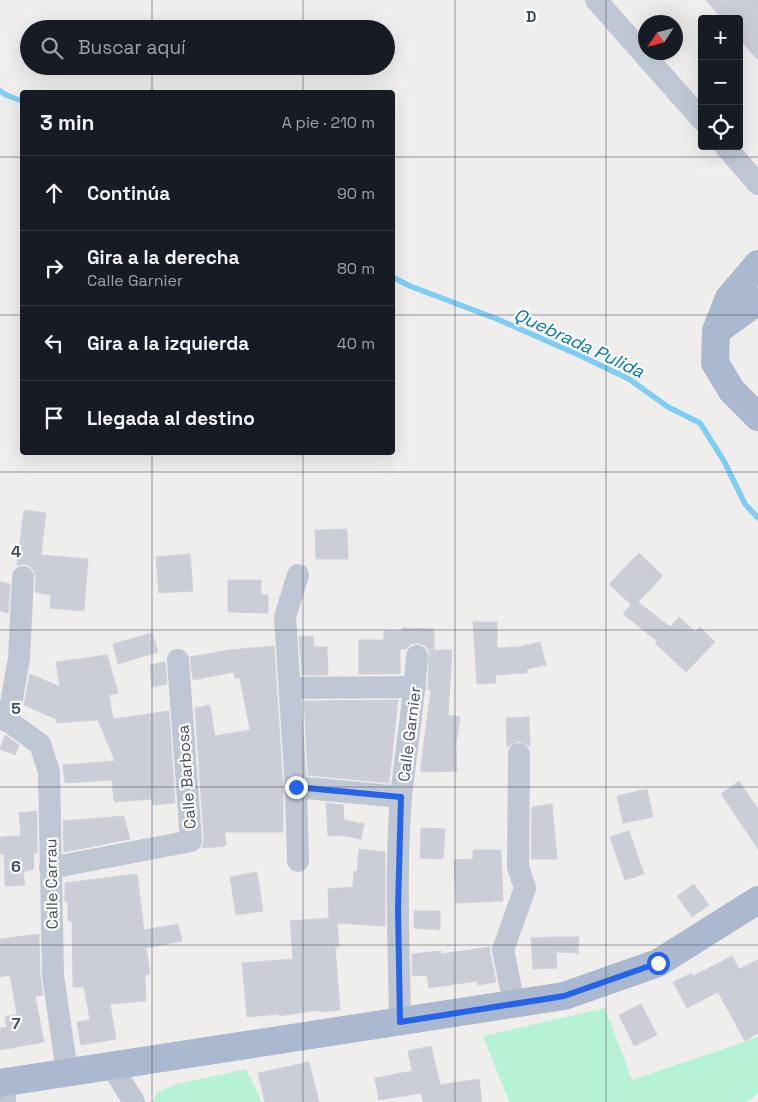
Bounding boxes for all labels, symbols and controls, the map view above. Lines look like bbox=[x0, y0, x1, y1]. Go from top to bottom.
text: D bbox=[526, 6, 536, 27]
north arrow bbox=[638, 15, 683, 60]
map controls bbox=[698, 15, 743, 150]
button: + bbox=[698, 15, 743, 60]
search box bbox=[20, 20, 395, 75]
icon: search bbox=[38, 34, 66, 62]
text: Buscar aquí bbox=[78, 35, 186, 60]
button: − bbox=[698, 60, 743, 105]
button: locate bbox=[698, 105, 743, 150]
text: 3 min bbox=[40, 109, 95, 136]
text: A pie · 210 m bbox=[282, 112, 375, 133]
icon: ahead bbox=[40, 179, 68, 207]
text: Continúa bbox=[87, 181, 170, 206]
text: 90 m bbox=[337, 183, 375, 204]
text: Gira a la derecha bbox=[87, 245, 239, 270]
icon: right bbox=[40, 254, 68, 282]
text: 80 m bbox=[337, 258, 375, 279]
text: Calle Garnier bbox=[87, 270, 183, 291]
water label: Quebrada Pulida bbox=[510, 302, 649, 383]
icon: left bbox=[40, 329, 68, 357]
text: Gira a la izquierda bbox=[87, 331, 249, 356]
text: 40 m bbox=[337, 333, 375, 354]
icon: arrive bbox=[40, 404, 68, 432]
text: Llegada al destino bbox=[87, 406, 255, 431]
text: 4 bbox=[11, 541, 21, 562]
street label: Calle Garnier bbox=[393, 685, 426, 783]
text: 5 bbox=[11, 698, 21, 719]
street label: Calle Barbosa bbox=[172, 724, 201, 830]
route end bbox=[285, 776, 308, 799]
street label: Calle Carrau bbox=[40, 838, 63, 930]
text: 6 bbox=[11, 856, 21, 877]
route start bbox=[647, 952, 670, 975]
text: 7 bbox=[12, 1013, 21, 1034]

